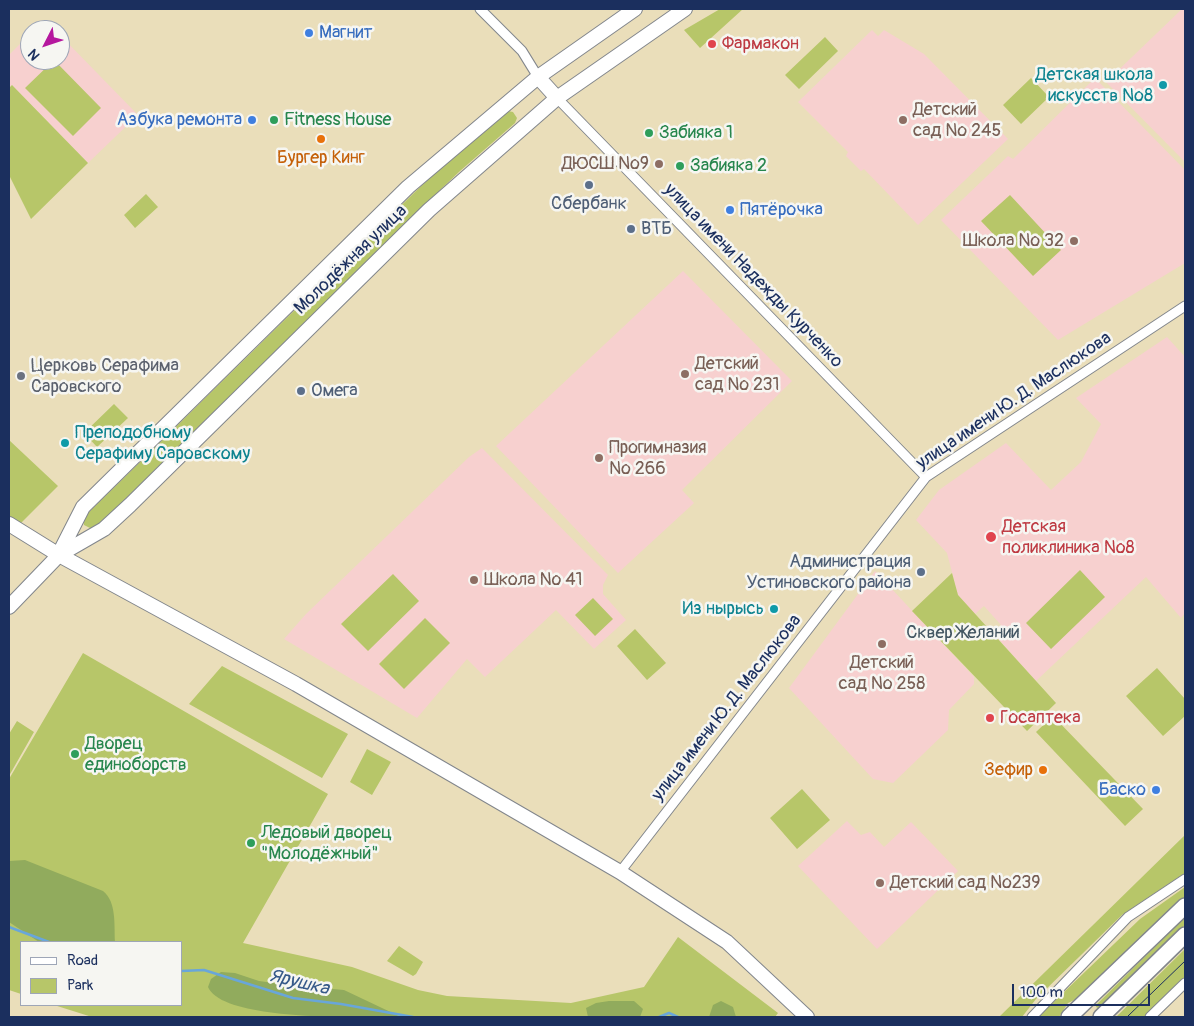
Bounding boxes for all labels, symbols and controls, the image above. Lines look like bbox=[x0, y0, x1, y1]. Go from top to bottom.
north arrow bbox=[20, 20, 70, 70]
place label: Магнит bbox=[319, 22, 372, 44]
marker: Магнит bbox=[303, 27, 315, 39]
place label: Фармакон bbox=[722, 33, 799, 55]
marker: Фармакон bbox=[706, 38, 718, 50]
text: N bbox=[25, 45, 44, 64]
place label: Детская школа искусств №8 bbox=[1036, 64, 1153, 106]
marker: Детская школа искусств №8 bbox=[1157, 79, 1169, 91]
place label: Детский сад № 245 bbox=[913, 99, 1001, 142]
place label: Азбука ремонта bbox=[117, 109, 242, 131]
place label: Fitness House bbox=[284, 109, 391, 131]
marker: Азбука ремонта bbox=[246, 114, 258, 126]
marker: Fitness House bbox=[268, 114, 280, 126]
marker: Детский сад № 245 bbox=[897, 114, 909, 126]
place label: Забияка 1 bbox=[659, 122, 733, 144]
marker: Забияка 1 bbox=[643, 127, 655, 139]
marker: Бургер Кинг bbox=[315, 133, 327, 145]
place label: Бургер Кинг bbox=[277, 147, 365, 169]
place label: ДЮСШ №9 bbox=[562, 153, 649, 175]
place label: Забияка 2 bbox=[690, 155, 767, 177]
marker: ДЮСШ №9 bbox=[653, 158, 665, 170]
marker: Забияка 2 bbox=[674, 160, 686, 172]
marker: Сбербанк bbox=[583, 179, 595, 191]
street label: улица имени Надежды Курченко bbox=[659, 179, 847, 373]
place label: Сбербанк bbox=[551, 193, 627, 215]
place label: Пятёрочка bbox=[740, 199, 823, 221]
street label: Молодёжная улица bbox=[290, 201, 412, 319]
marker: Пятёрочка bbox=[724, 204, 736, 216]
place label: ВТБ bbox=[641, 218, 672, 240]
marker: ВТБ bbox=[625, 223, 637, 235]
place label: Школа № 32 bbox=[963, 230, 1064, 252]
marker: Школа № 32 bbox=[1068, 235, 1080, 247]
street label: улица имени Ю. Д. Маслюкова bbox=[912, 328, 1116, 474]
place label: Детский сад № 231 bbox=[695, 353, 780, 396]
place label: Церковь Серафима Саровского bbox=[31, 355, 179, 398]
marker: Детский сад № 231 bbox=[679, 368, 691, 380]
marker: Церковь Серафима Саровского bbox=[15, 370, 27, 382]
place label: Омега bbox=[311, 380, 358, 402]
marker: Омега bbox=[295, 385, 307, 397]
place label: Преподобному Серафиму Саровскому bbox=[75, 422, 250, 464]
marker: Преподобному Серафиму Саровскому bbox=[59, 437, 71, 449]
place label: Прогимназия № 266 bbox=[609, 437, 706, 479]
marker: Прогимназия № 266 bbox=[593, 452, 605, 464]
place label: Детская поликлиника №8 bbox=[1002, 516, 1135, 558]
marker: Детская поликлиника №8 bbox=[984, 530, 998, 544]
place label: Администрация Устиновского района bbox=[747, 551, 911, 594]
marker: Администрация Устиновского района bbox=[915, 566, 927, 578]
place label: Школа № 41 bbox=[484, 569, 583, 591]
marker: Школа № 41 bbox=[468, 574, 480, 586]
place label: Из нырысь bbox=[683, 598, 764, 620]
marker: Из нырысь bbox=[768, 603, 780, 615]
street label: улица имени Ю. Д. Маслюкова bbox=[648, 611, 806, 805]
park label: Сквер Желаний bbox=[906, 622, 1020, 644]
marker: Детский сад № 258 bbox=[876, 638, 888, 650]
place label: Детский сад № 258 bbox=[839, 652, 925, 694]
place label: Госаптека bbox=[1000, 707, 1081, 729]
marker: Госаптека bbox=[984, 712, 996, 724]
place label: Дворец единоборств bbox=[85, 733, 186, 776]
marker: Дворец единоборств bbox=[69, 748, 81, 760]
place label: Зефир bbox=[984, 759, 1033, 781]
marker: Зефир bbox=[1037, 764, 1049, 776]
place label: Баско bbox=[1099, 779, 1146, 801]
marker: Баско bbox=[1150, 784, 1162, 796]
place label: Ледовый дворец "Молодёжный" bbox=[261, 822, 392, 864]
marker: Ледовый дворец "Молодёжный" bbox=[245, 837, 257, 849]
place label: Детский сад №239 bbox=[890, 872, 1041, 894]
marker: Детский сад №239 bbox=[874, 877, 886, 889]
legend bbox=[20, 941, 182, 1006]
text: Road bbox=[67, 951, 98, 970]
water label: Ярушка bbox=[267, 965, 331, 1001]
scale bar bbox=[1014, 974, 1152, 1006]
text: Park bbox=[67, 976, 93, 995]
text: 100 m bbox=[1020, 983, 1063, 1002]

